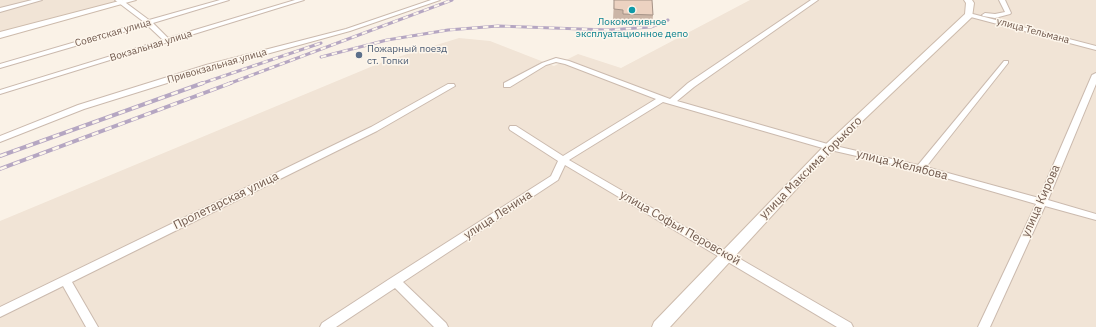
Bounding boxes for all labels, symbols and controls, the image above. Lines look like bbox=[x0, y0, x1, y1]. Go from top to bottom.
marker: Локомотивное эксплуатационное депо bbox=[627, 5, 637, 15]
street label: Советская улица bbox=[74, 16, 152, 50]
place label: Локомотивное эксплуатационное депо bbox=[576, 16, 688, 40]
street label: улица Тельмана bbox=[995, 16, 1071, 46]
street label: Вокзальная улица bbox=[108, 28, 194, 64]
place label: Пожарный поезд ст. Топки bbox=[367, 43, 447, 66]
street label: Привокзальная улица bbox=[166, 46, 268, 86]
marker: Пожарный поезд ст. Топки bbox=[354, 50, 364, 60]
street label: улица Максима Горького bbox=[757, 114, 865, 222]
street label: улица Желябова bbox=[855, 147, 949, 183]
street label: улица Кирова bbox=[1019, 163, 1063, 239]
street label: Пролетарская улица bbox=[171, 169, 281, 233]
street label: улица Ленина bbox=[461, 188, 535, 242]
street label: улица Софьи Перовской bbox=[617, 188, 743, 268]

